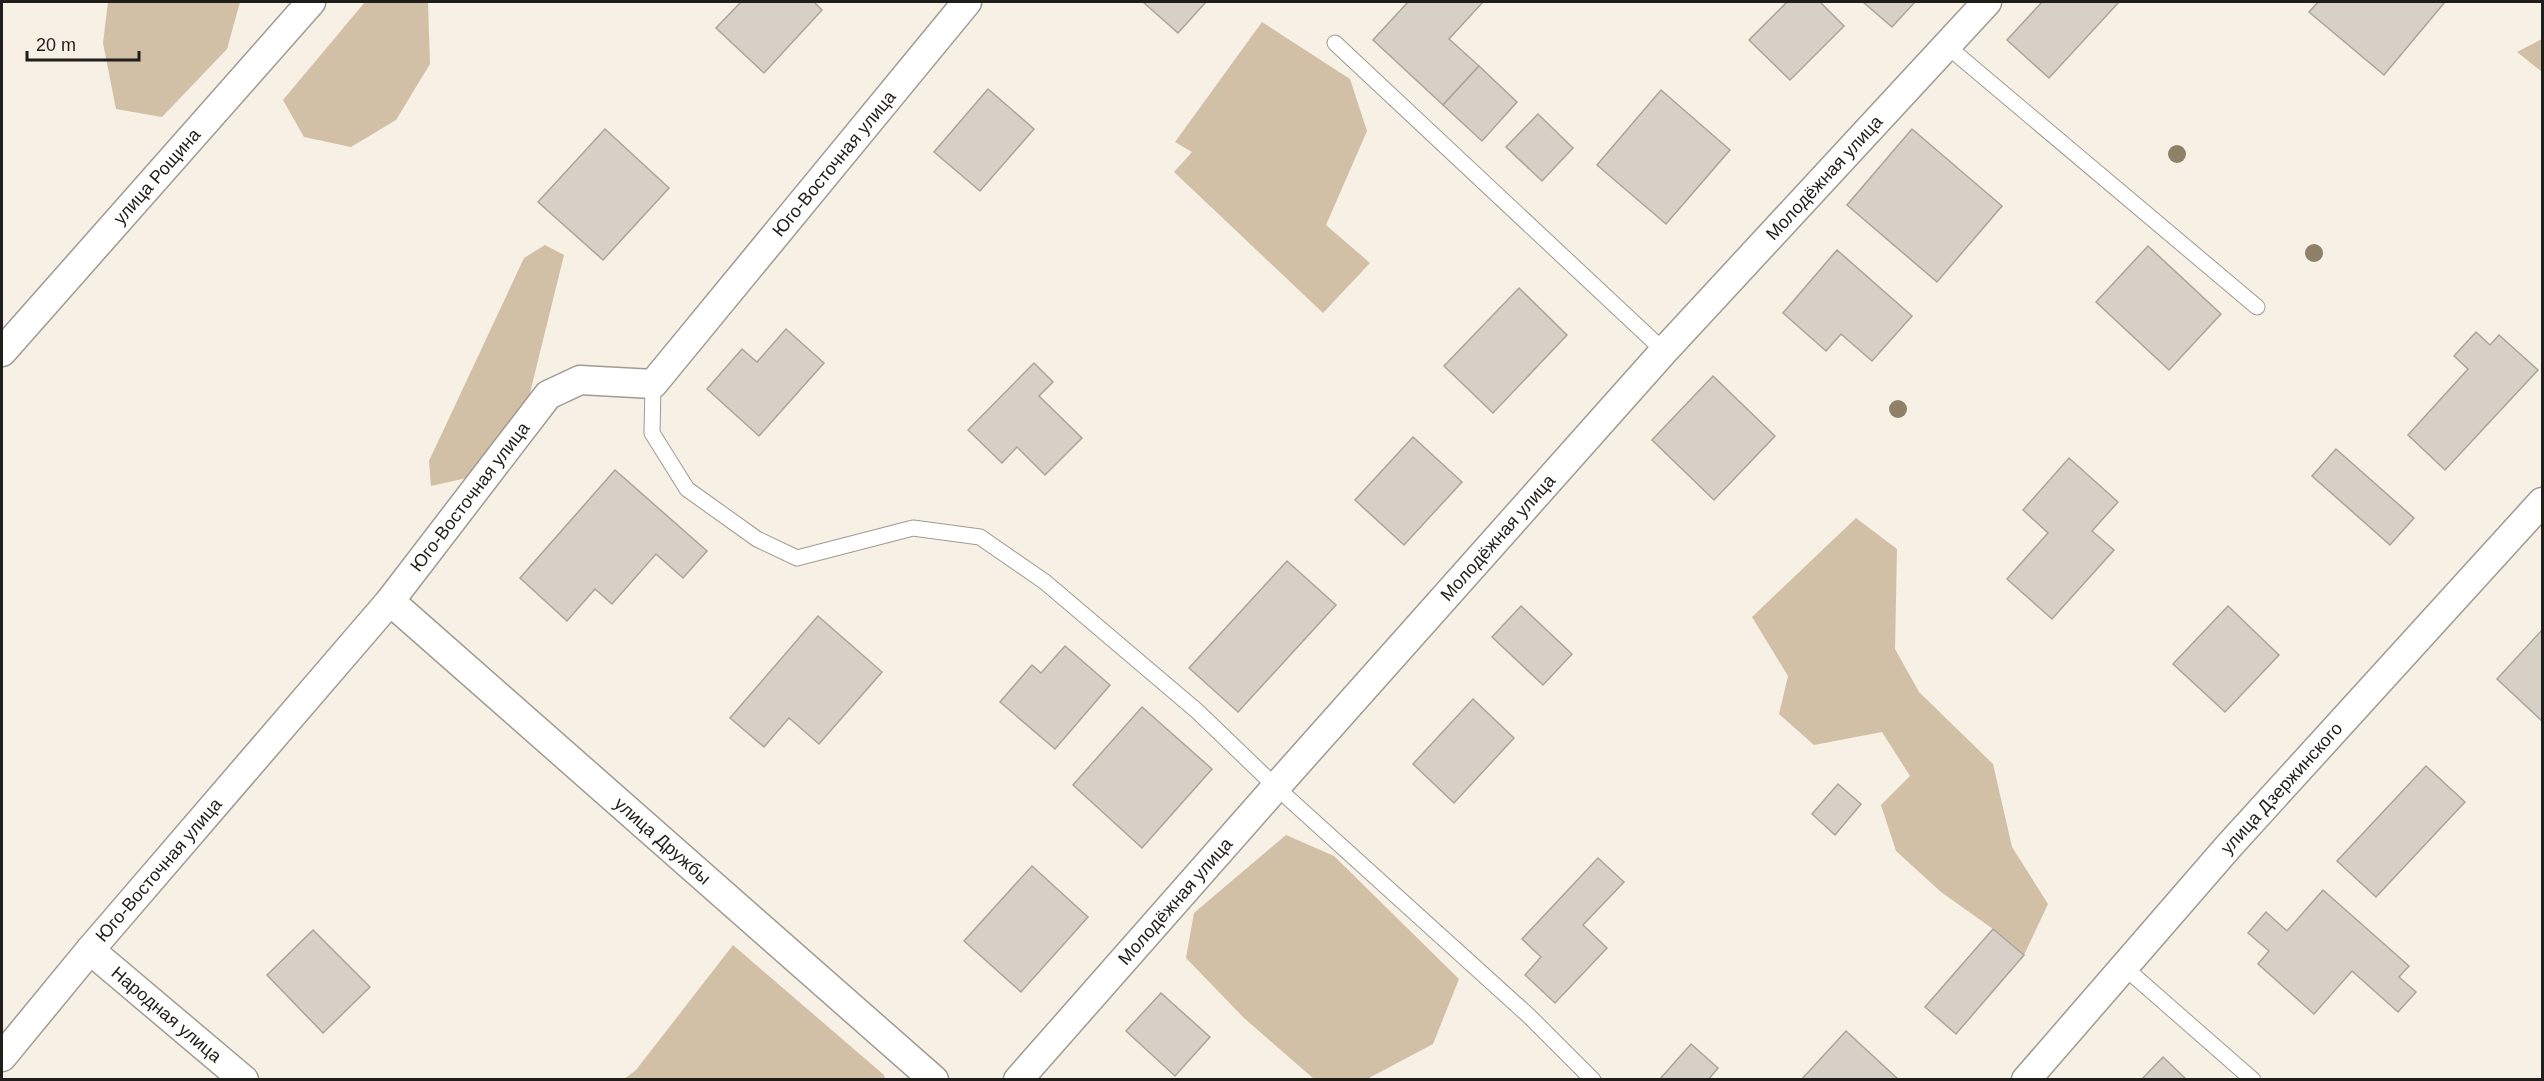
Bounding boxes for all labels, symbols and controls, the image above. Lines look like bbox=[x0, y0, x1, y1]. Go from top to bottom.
scale bar bbox=[27, 24, 140, 62]
text: 20 m bbox=[36, 35, 76, 55]
street label: Юго-Восточная улица bbox=[768, 86, 900, 241]
street label: Молодёжная улица bbox=[1762, 111, 1887, 244]
street label: улица Рощина bbox=[109, 124, 205, 228]
street label: Юго-Восточная улица bbox=[406, 418, 534, 575]
street label: Молодёжная улица bbox=[1436, 470, 1560, 605]
street label: улица Дзержинского bbox=[2217, 718, 2346, 858]
street label: Юго-Восточная улица bbox=[92, 793, 227, 946]
street label: улица Дружбы bbox=[610, 793, 715, 888]
street label: Молодёжная улица bbox=[1114, 833, 1237, 969]
street label: Народная улица bbox=[107, 963, 226, 1067]

